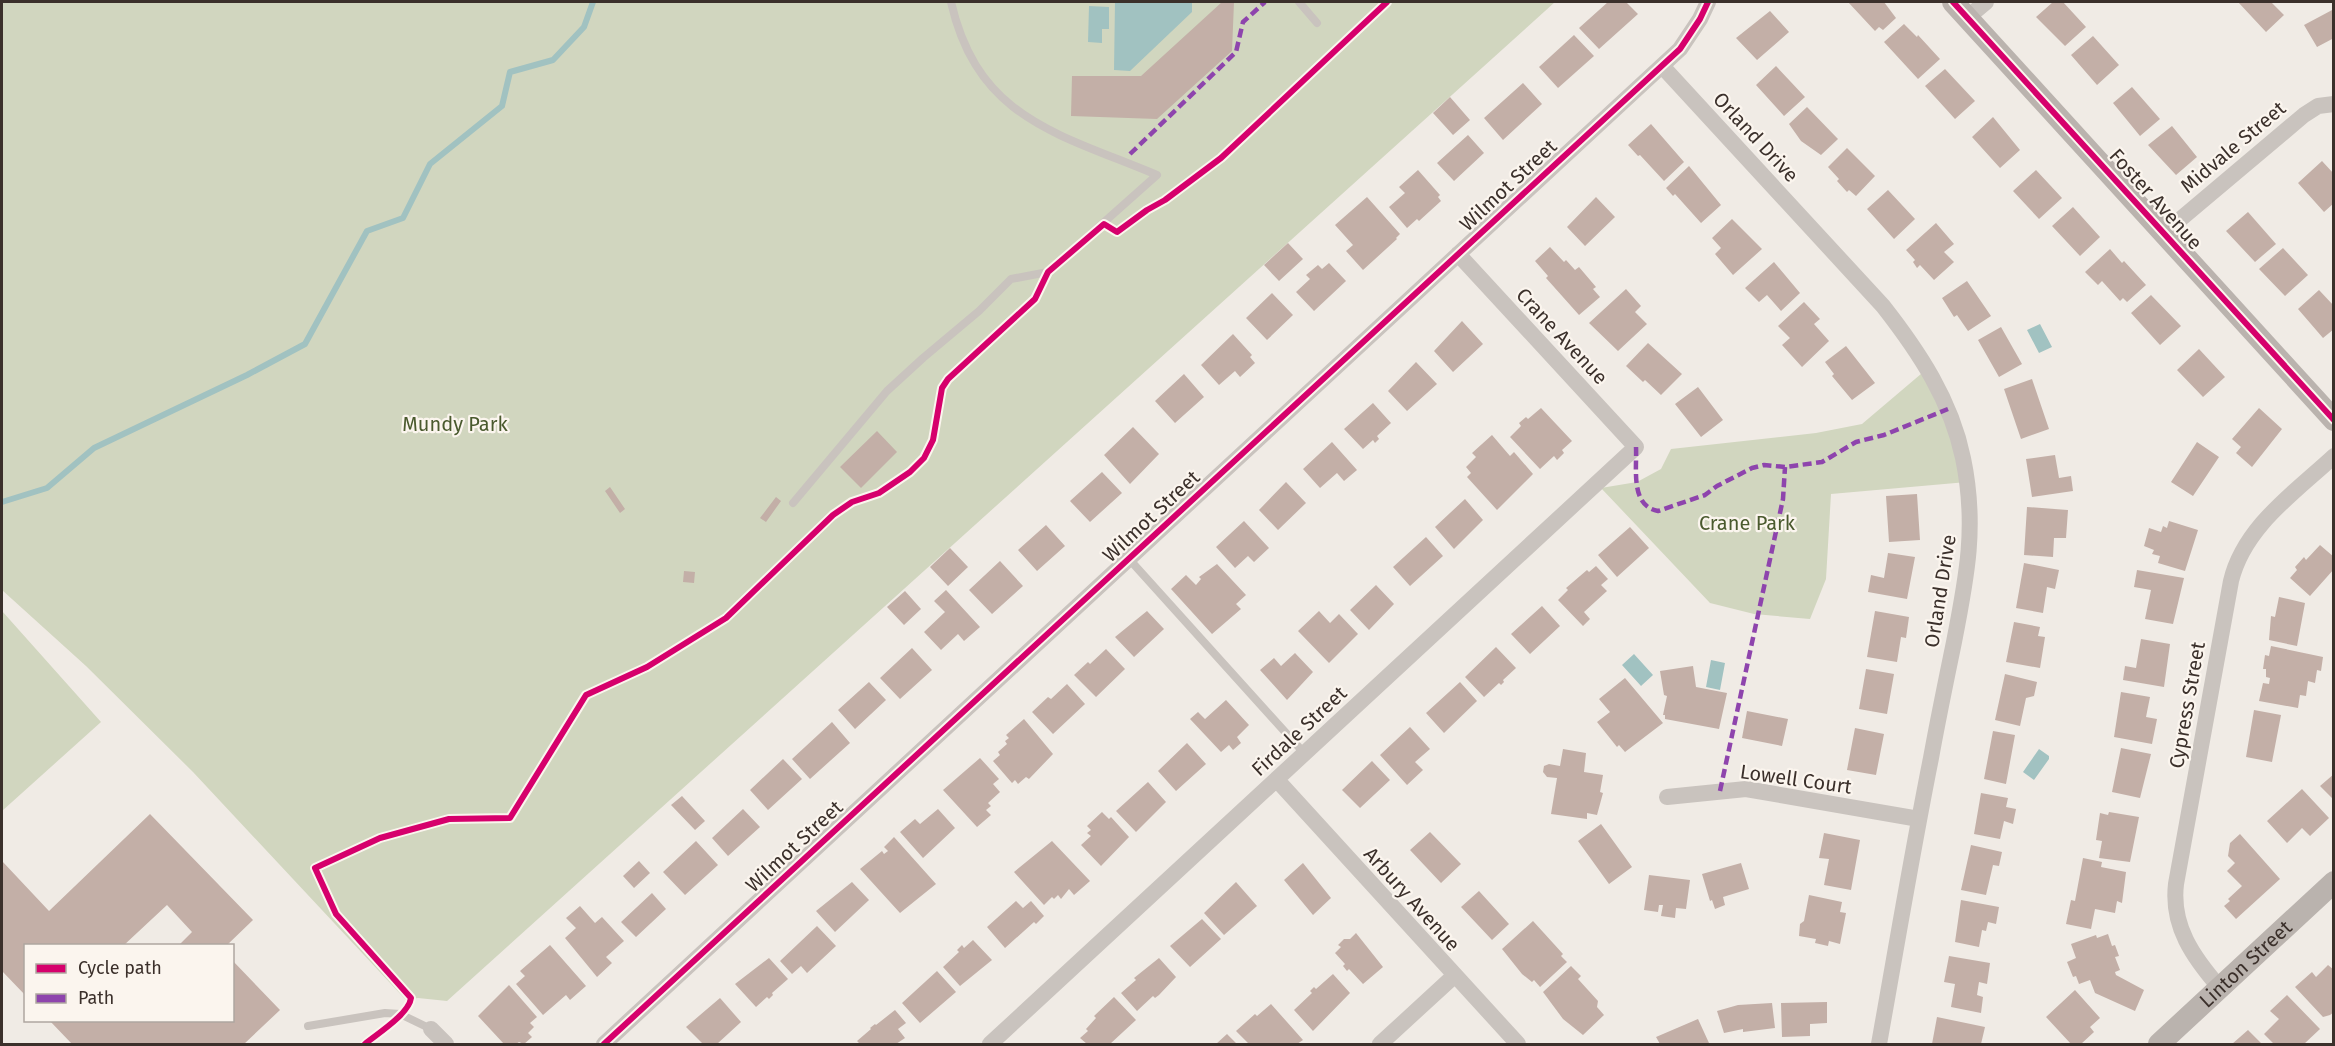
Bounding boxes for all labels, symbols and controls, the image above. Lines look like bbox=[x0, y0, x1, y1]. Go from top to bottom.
street label: Orland Drive bbox=[1708, 87, 1804, 187]
street label: Midvale Street bbox=[2176, 96, 2291, 198]
street label: Wilmot Street bbox=[1455, 134, 1562, 236]
street label: Foster Avenue bbox=[2104, 144, 2208, 254]
street label: Crane Avenue bbox=[1511, 283, 1613, 389]
park label: Mundy Park bbox=[402, 412, 508, 436]
street label: Wilmot Street bbox=[1098, 465, 1205, 567]
park label: Crane Park bbox=[1699, 511, 1796, 535]
street label: Orland Drive bbox=[1919, 533, 1961, 649]
street label: Cypress Street bbox=[2164, 639, 2210, 770]
street label: Firdale Street bbox=[1247, 681, 1352, 781]
street label: Lowell Court bbox=[1739, 759, 1854, 799]
street label: Wilmot Street bbox=[741, 795, 848, 897]
street label: Arbury Avenue bbox=[1359, 842, 1465, 956]
street label: Linton Street bbox=[2194, 915, 2297, 1012]
legend bbox=[24, 944, 234, 1022]
text: Cycle path bbox=[78, 957, 162, 979]
text: Path bbox=[78, 987, 114, 1009]

